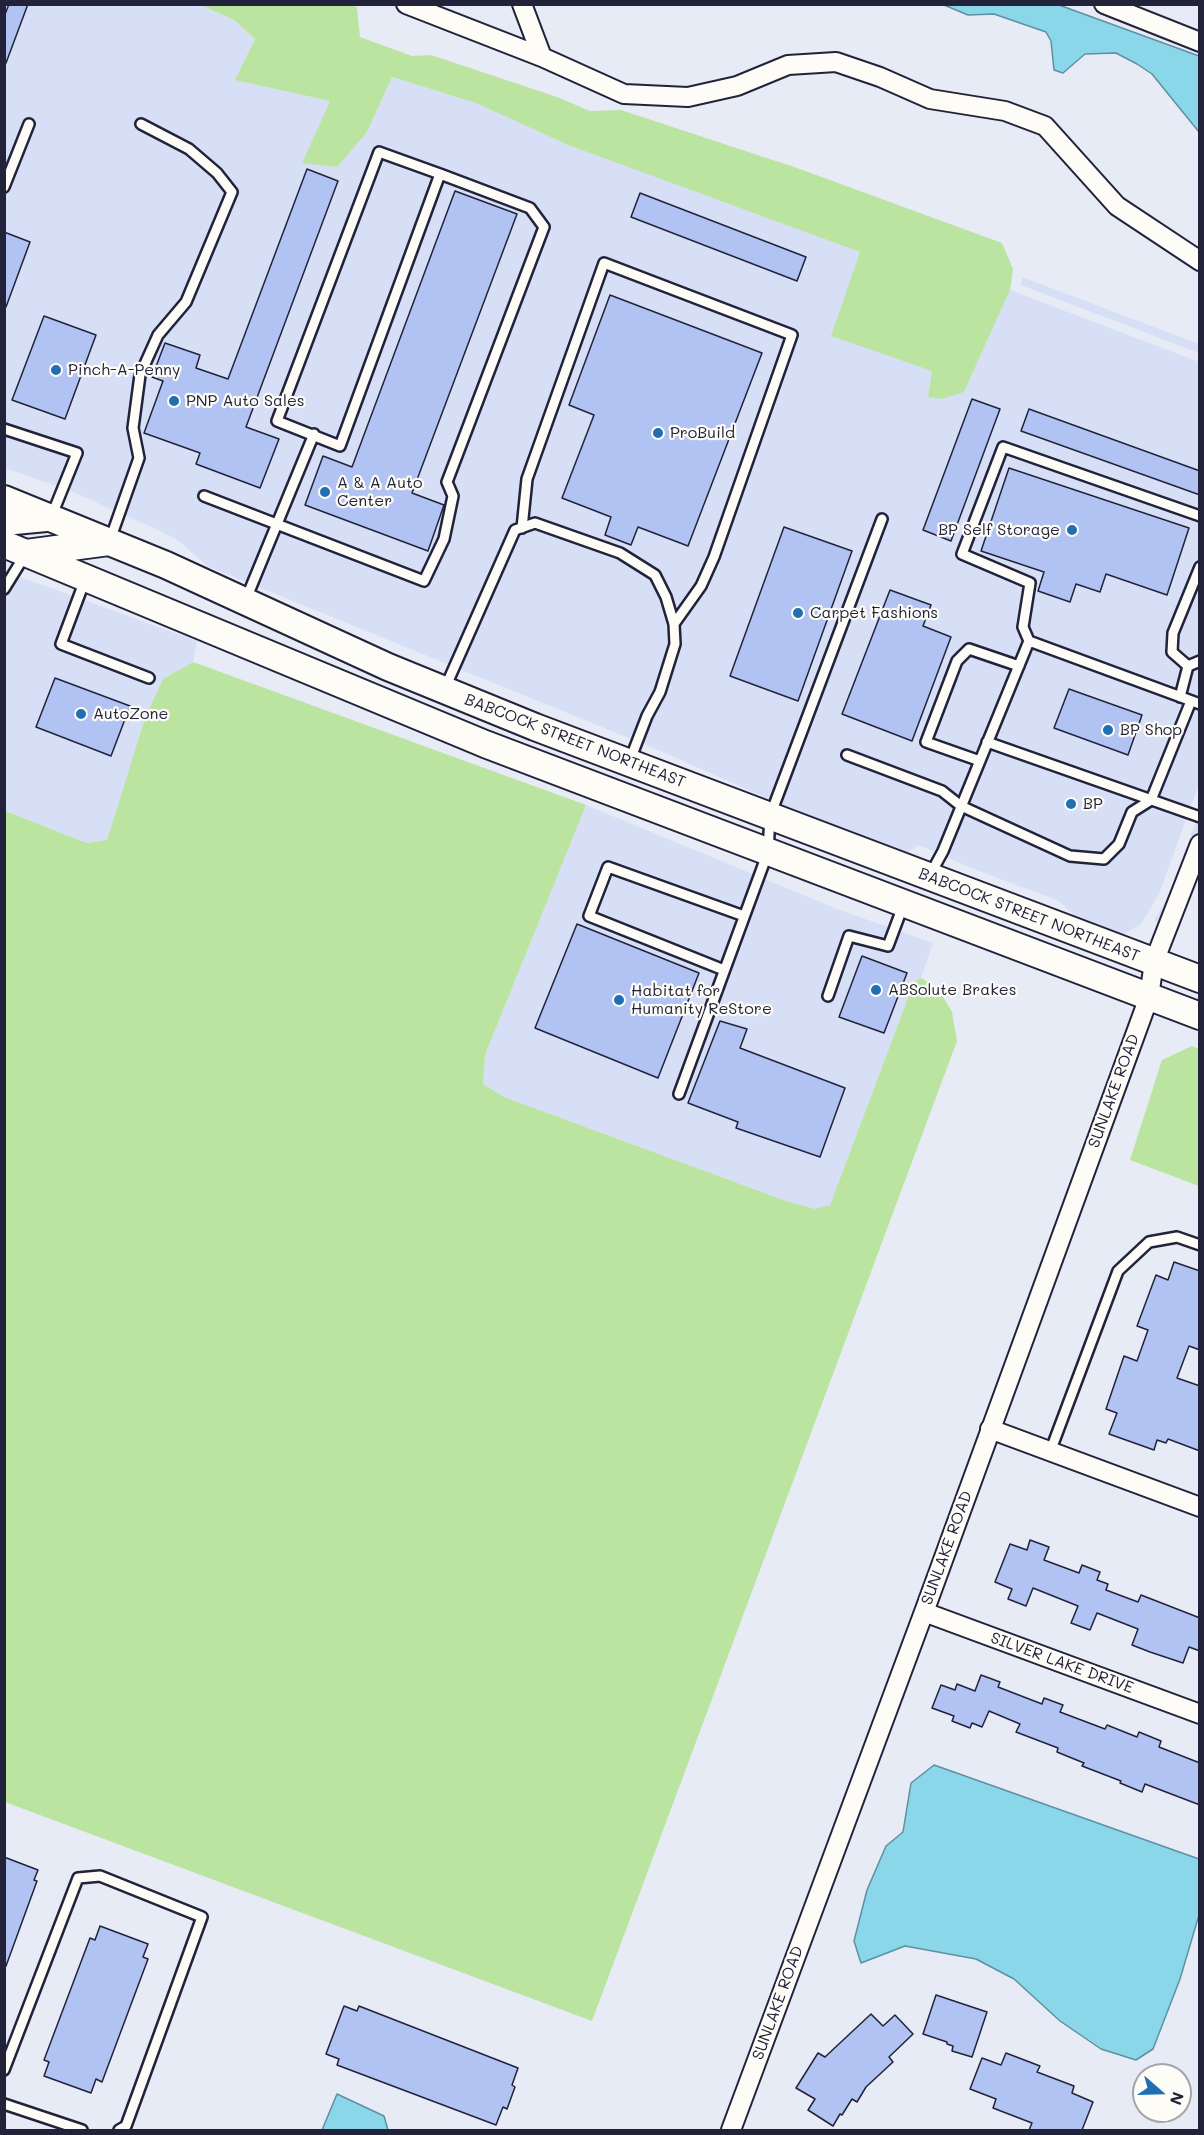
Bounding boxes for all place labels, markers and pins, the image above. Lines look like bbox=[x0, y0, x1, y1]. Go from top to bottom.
place label: Pinch-A-Penny bbox=[68, 360, 180, 380]
marker: Pinch-A-Penny bbox=[49, 363, 63, 377]
place label: PNP Auto Sales bbox=[186, 391, 305, 411]
marker: PNP Auto Sales bbox=[167, 394, 181, 408]
place label: ProBuild bbox=[670, 423, 735, 443]
marker: ProBuild bbox=[651, 426, 665, 440]
place label: A & A Auto Center bbox=[337, 473, 422, 511]
marker: A & A Auto Center bbox=[318, 485, 332, 499]
place label: BP Self Storage bbox=[938, 520, 1060, 540]
marker: BP Self Storage bbox=[1065, 523, 1079, 537]
place label: Carpet Fashions bbox=[810, 603, 938, 623]
marker: Carpet Fashions bbox=[791, 606, 805, 620]
place label: AutoZone bbox=[93, 704, 168, 724]
marker: AutoZone bbox=[74, 707, 88, 721]
place label: BP Shop bbox=[1120, 720, 1182, 740]
marker: BP Shop bbox=[1101, 723, 1115, 737]
place label: BP bbox=[1083, 794, 1103, 814]
marker: BP bbox=[1064, 797, 1078, 811]
place label: ABSolute Brakes bbox=[888, 980, 1016, 1000]
place label: Habitat for Humanity ReStore bbox=[631, 981, 772, 1019]
marker: ABSolute Brakes bbox=[869, 983, 883, 997]
marker: Habitat for Humanity ReStore bbox=[612, 993, 626, 1007]

